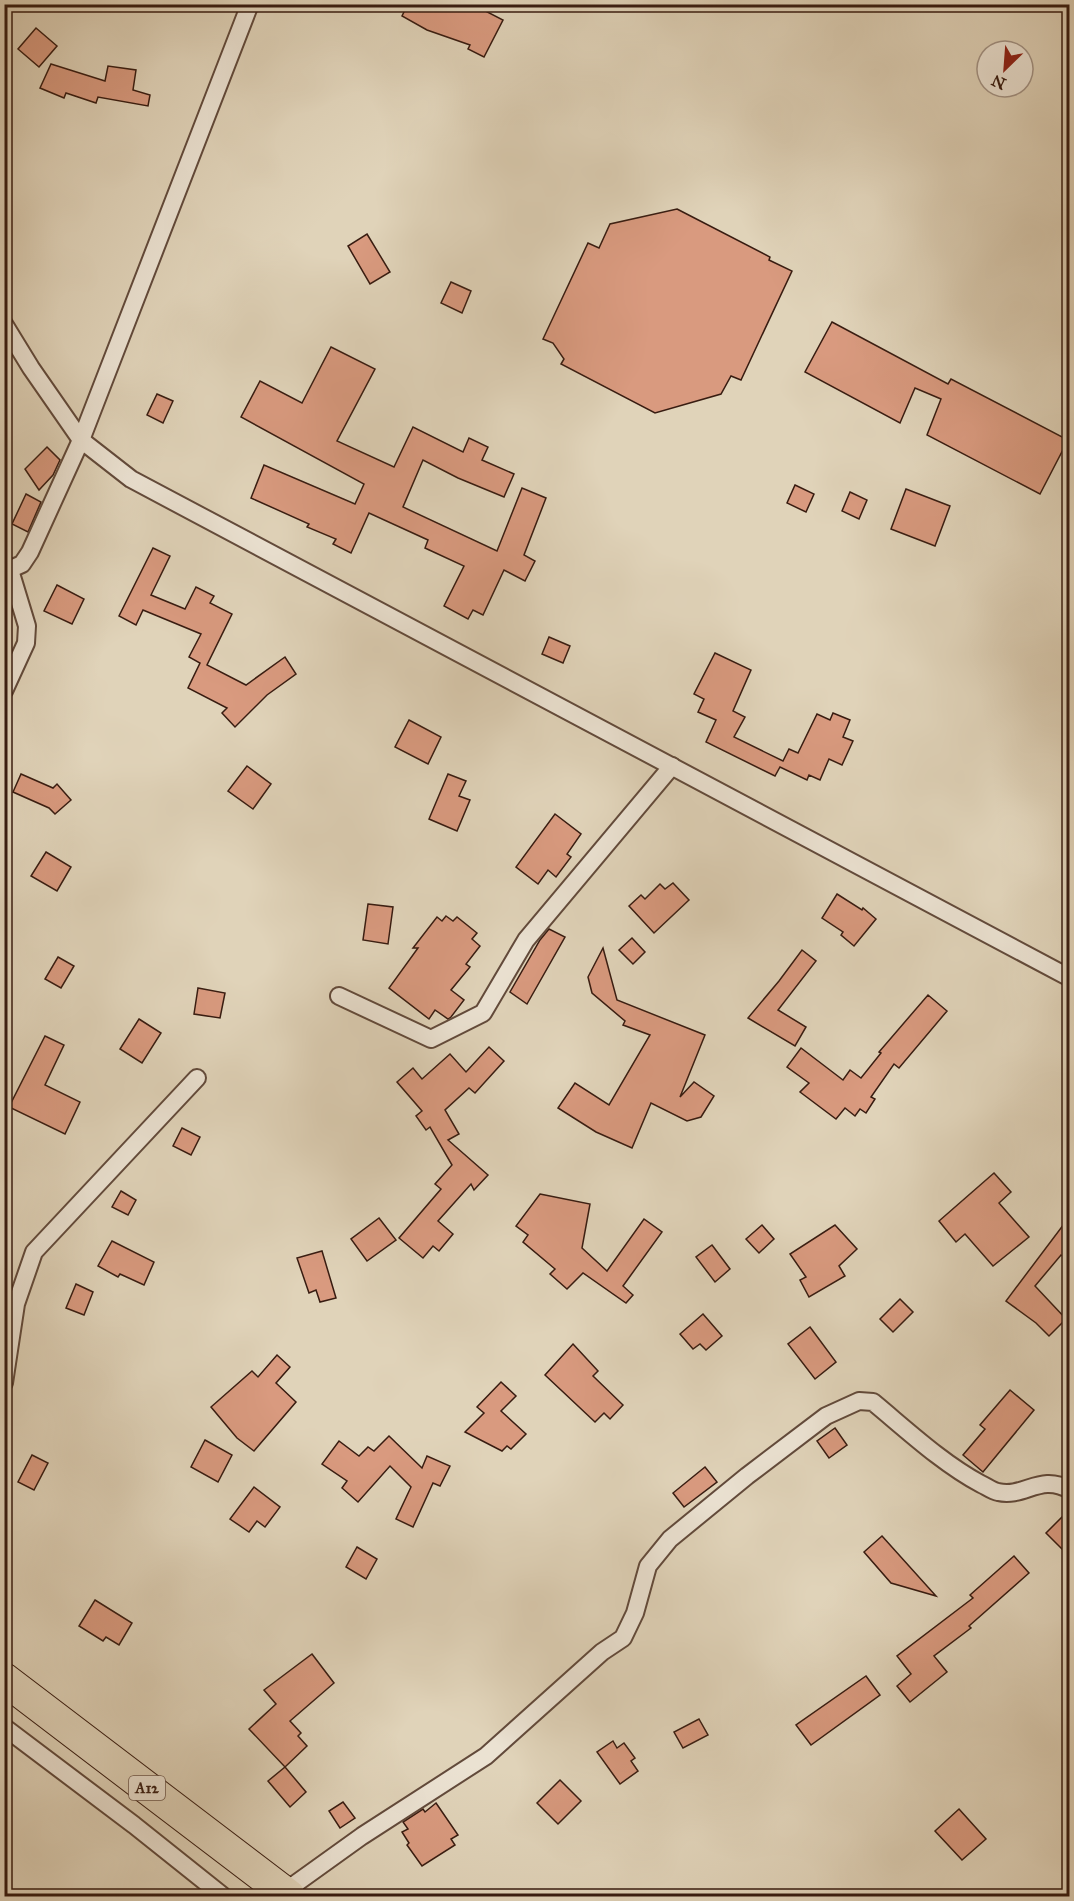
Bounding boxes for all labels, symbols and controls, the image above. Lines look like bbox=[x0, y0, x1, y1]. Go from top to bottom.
north arrow bbox=[975, 39, 1035, 99]
text: N bbox=[988, 70, 1009, 94]
road number: A12 bbox=[129, 1776, 165, 1800]

